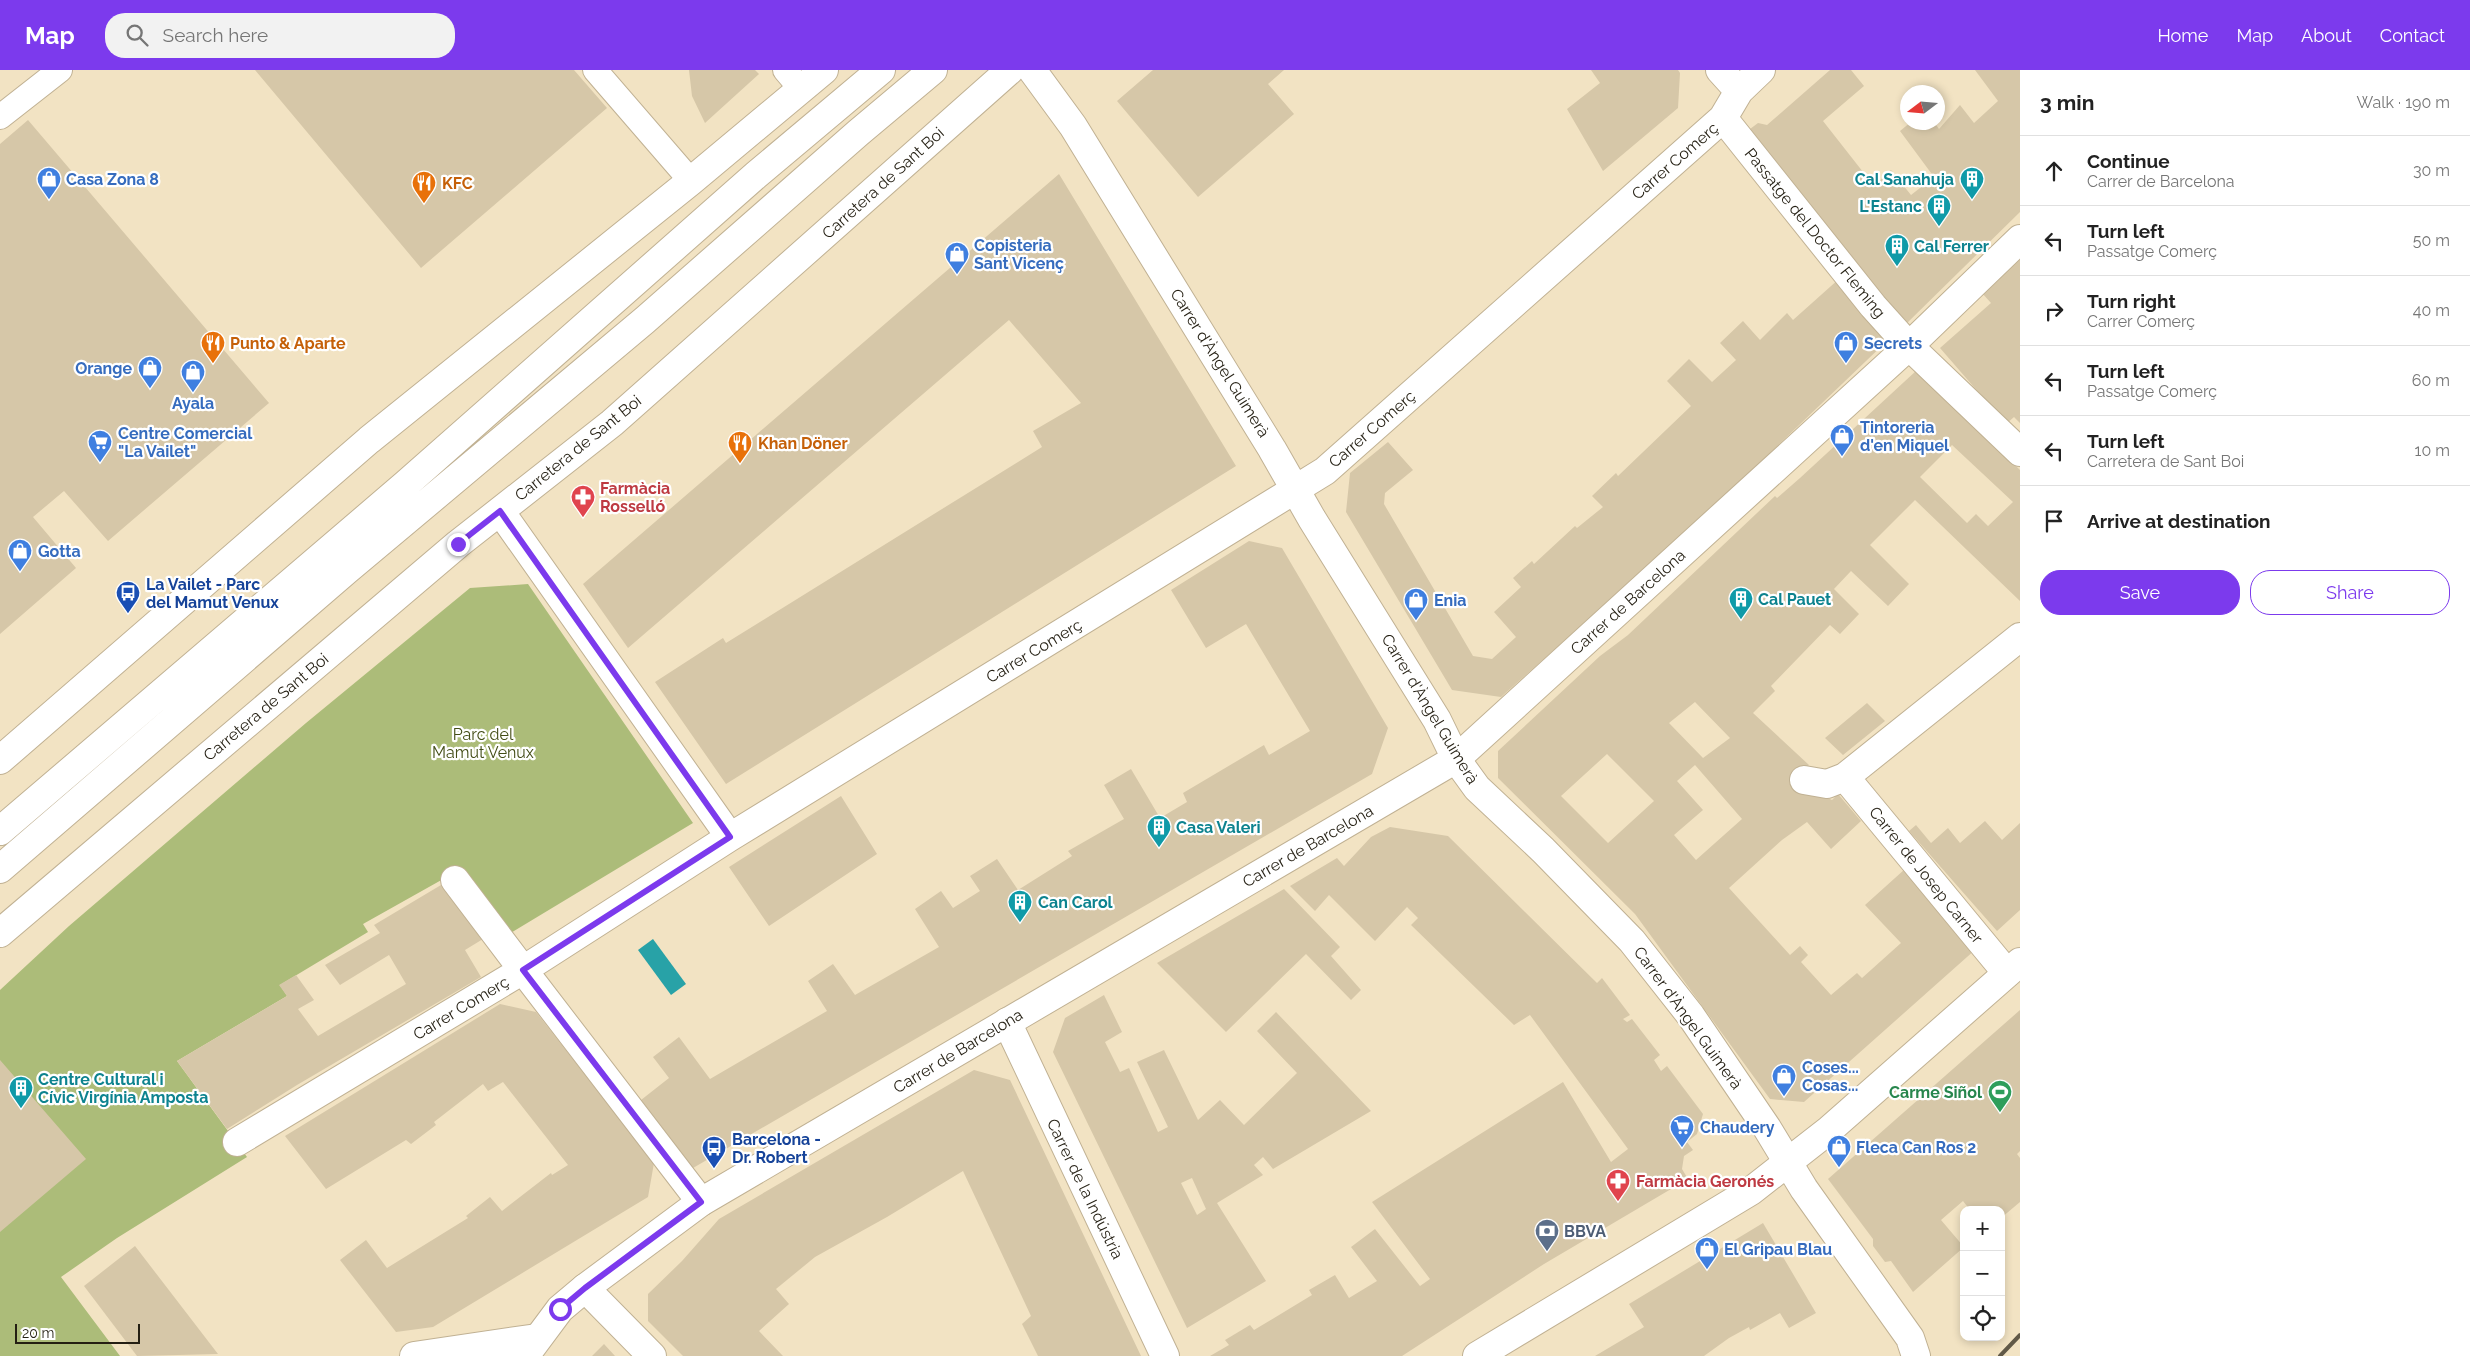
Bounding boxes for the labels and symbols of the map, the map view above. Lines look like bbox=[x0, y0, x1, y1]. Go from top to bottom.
north arrow bbox=[1900, 85, 1945, 130]
street label: Carrer Comerç bbox=[1628, 118, 1722, 204]
street label: Carretera de Sant Boi bbox=[818, 123, 948, 243]
street label: Passatge del Doctor Fleming bbox=[1741, 144, 1889, 322]
shop icon: Casa Zona 8 bbox=[36, 166, 62, 200]
building icon: Cal Sanahuja bbox=[1959, 166, 1985, 200]
place label: Casa Zona 8 bbox=[66, 170, 159, 189]
restaurant icon: KFC bbox=[411, 170, 437, 204]
place label: Cal Sanahuja bbox=[1855, 170, 1954, 189]
place label: KFC bbox=[442, 174, 473, 193]
building icon: L'Estanc bbox=[1926, 193, 1952, 227]
place label: L'Estanc bbox=[1859, 197, 1922, 216]
building icon: Cal Ferrer bbox=[1884, 233, 1910, 267]
place label: Copisteria Sant Vicenç bbox=[974, 236, 1064, 273]
place label: Cal Ferrer bbox=[1914, 237, 1989, 256]
shop icon: Copisteria Sant Vicenç bbox=[944, 241, 970, 275]
street label: Carrer d'Àngel Guimerà bbox=[1166, 285, 1274, 441]
restaurant icon: Punto & Aparte bbox=[200, 330, 226, 364]
shop icon: Secrets bbox=[1833, 330, 1859, 364]
place label: Punto & Aparte bbox=[230, 334, 346, 353]
place label: Secrets bbox=[1864, 334, 1922, 353]
shop icon: Orange bbox=[137, 355, 163, 389]
place label: Orange bbox=[75, 359, 132, 378]
shop icon: Ayala bbox=[180, 359, 206, 393]
street label: Carrer Comerç bbox=[1325, 386, 1419, 472]
street label: Carretera de Sant Boi bbox=[511, 391, 645, 505]
place label: Ayala bbox=[172, 394, 214, 413]
place label: Tintoreria d'en Miquel bbox=[1860, 418, 1950, 455]
shop icon: Tintoreria d'en Miquel bbox=[1829, 423, 1855, 457]
place label: Centre Comercial "La Vailet" bbox=[118, 424, 253, 461]
supermarket icon: Centre Comercial "La Vailet" bbox=[87, 429, 113, 463]
restaurant icon: Khan Döner bbox=[727, 430, 753, 464]
place label: Khan Döner bbox=[758, 434, 848, 453]
place label: Farmàcia Rosselló bbox=[600, 479, 670, 516]
pharmacy icon: Farmàcia Rosselló bbox=[570, 484, 596, 518]
route end bbox=[447, 533, 470, 556]
shop icon: Gotta bbox=[7, 538, 33, 572]
place label: Gotta bbox=[38, 542, 81, 561]
street label: Carrer de Barcelona bbox=[1567, 546, 1689, 658]
place label: La Vailet - Parc del Mamut Venux bbox=[146, 575, 279, 612]
bus stop icon: La Vailet - Parc del Mamut Venux bbox=[115, 580, 141, 614]
building icon: Cal Pauet bbox=[1728, 586, 1754, 620]
shop icon: Enia bbox=[1403, 587, 1429, 621]
place label: Cal Pauet bbox=[1758, 590, 1831, 609]
place label: Enia bbox=[1434, 591, 1467, 610]
street label: Carrer Comerç bbox=[983, 615, 1085, 687]
street label: Carrer d'Àngel Guimerà bbox=[1378, 630, 1483, 787]
street label: Carretera de Sant Boi bbox=[200, 649, 332, 765]
park label: Parc del Mamut Venux bbox=[432, 725, 534, 762]
street label: Carrer de Barcelona bbox=[1239, 801, 1377, 891]
street label: Carrer de Josep Carner bbox=[1865, 803, 1987, 947]
building icon: Casa Valeri bbox=[1146, 814, 1172, 848]
place label: Casa Valeri bbox=[1176, 818, 1261, 837]
building icon: Can Carol bbox=[1007, 889, 1033, 923]
place label: Can Carol bbox=[1038, 893, 1114, 912]
street label: Carrer d'Àngel Guimerà bbox=[1630, 942, 1747, 1093]
street label: Carrer Comerç bbox=[410, 972, 512, 1044]
street label: Carrer de Barcelona bbox=[890, 1005, 1026, 1097]
place label: Coses... Cosas... bbox=[1802, 1058, 1859, 1095]
shop icon: Coses... Cosas... bbox=[1771, 1063, 1797, 1097]
place label: Centre Cultural i Cívic Virgínia Amposta bbox=[38, 1070, 208, 1107]
building icon: Centre Cultural i Cívic Virgínia Amposta bbox=[8, 1075, 34, 1109]
sports icon: Carme Siñol bbox=[1987, 1079, 2013, 1113]
place label: Carme Siñol bbox=[1889, 1083, 1983, 1102]
supermarket icon: Chaudery bbox=[1669, 1114, 1695, 1148]
street label: Carrer de la Indústria bbox=[1043, 1116, 1127, 1262]
place label: Chaudery bbox=[1700, 1118, 1775, 1137]
place label: Barcelona - Dr. Robert bbox=[732, 1130, 821, 1167]
shop icon: Fleca Can Ros 2 bbox=[1826, 1134, 1852, 1168]
bus stop icon: Barcelona - Dr. Robert bbox=[701, 1135, 727, 1169]
place label: Fleca Can Ros 2 bbox=[1856, 1138, 1976, 1157]
pharmacy icon: Farmàcia Geronés bbox=[1605, 1168, 1631, 1202]
place label: Farmàcia Geronés bbox=[1636, 1172, 1774, 1191]
bank icon: BBVA bbox=[1534, 1218, 1560, 1252]
place label: BBVA bbox=[1564, 1222, 1606, 1241]
shop icon: El Gripau Blau bbox=[1694, 1236, 1720, 1270]
place label: El Gripau Blau bbox=[1724, 1240, 1832, 1259]
route start bbox=[549, 1298, 572, 1321]
scale bar bbox=[15, 1321, 140, 1344]

